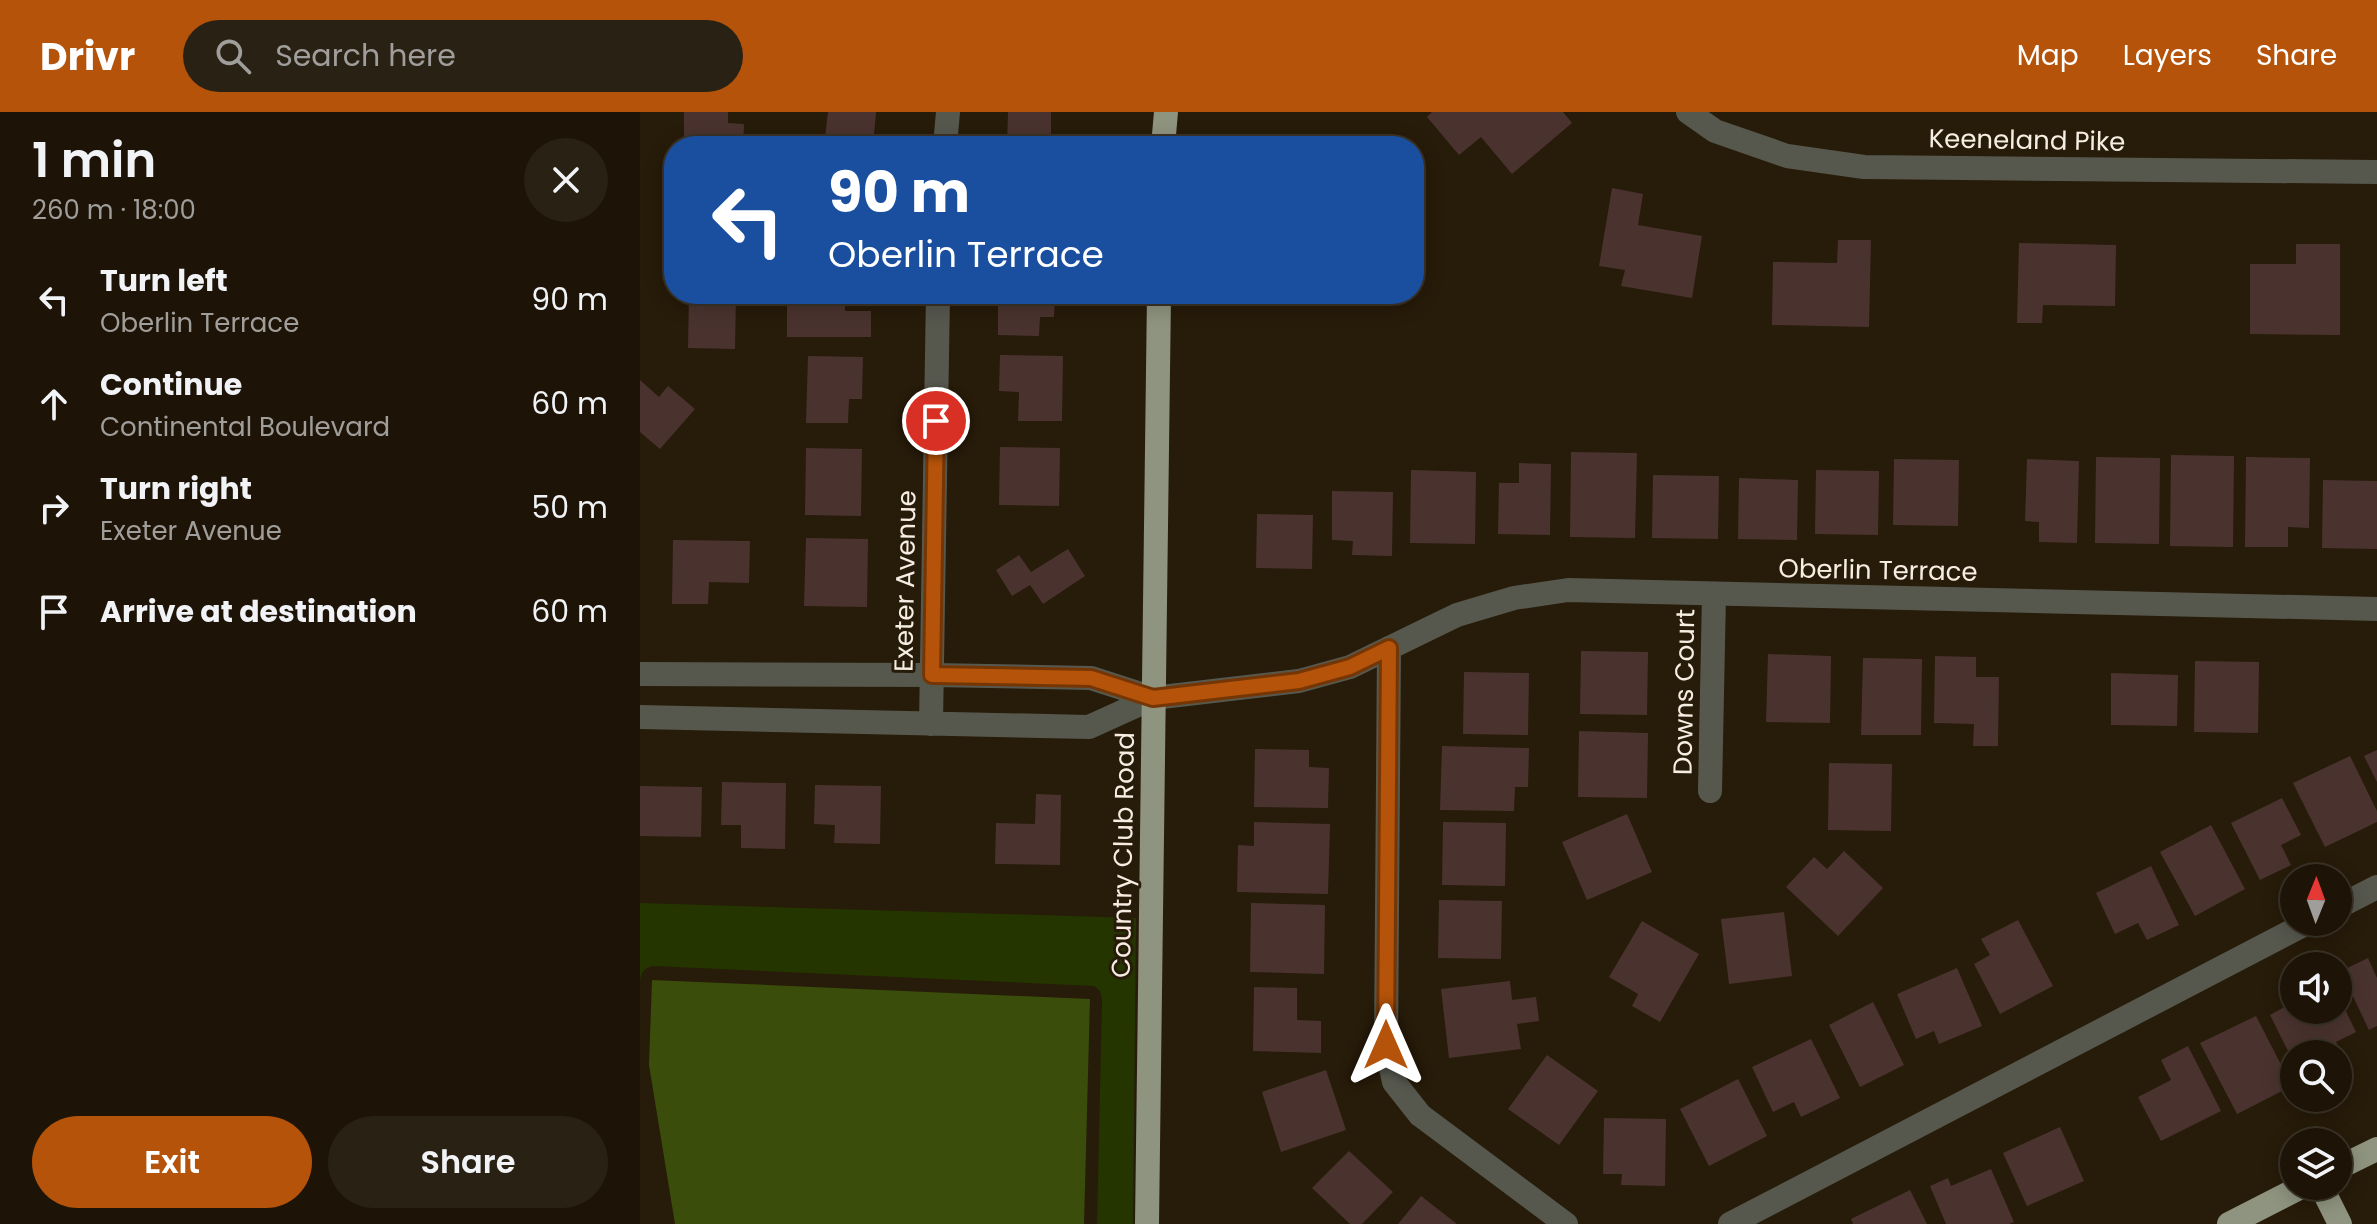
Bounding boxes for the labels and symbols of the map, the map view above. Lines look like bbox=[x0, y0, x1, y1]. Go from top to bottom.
street label: Keeneland Pike bbox=[1928, 120, 2126, 160]
pin bbox=[902, 387, 970, 455]
street label: Exeter Avenue bbox=[885, 490, 925, 672]
street label: Oberlin Terrace bbox=[1778, 550, 1978, 590]
street label: Downs Court bbox=[1665, 609, 1703, 775]
street label: Country Club Road bbox=[1103, 732, 1143, 978]
north arrow bbox=[2280, 864, 2352, 936]
position arrow bbox=[1344, 1003, 1428, 1087]

